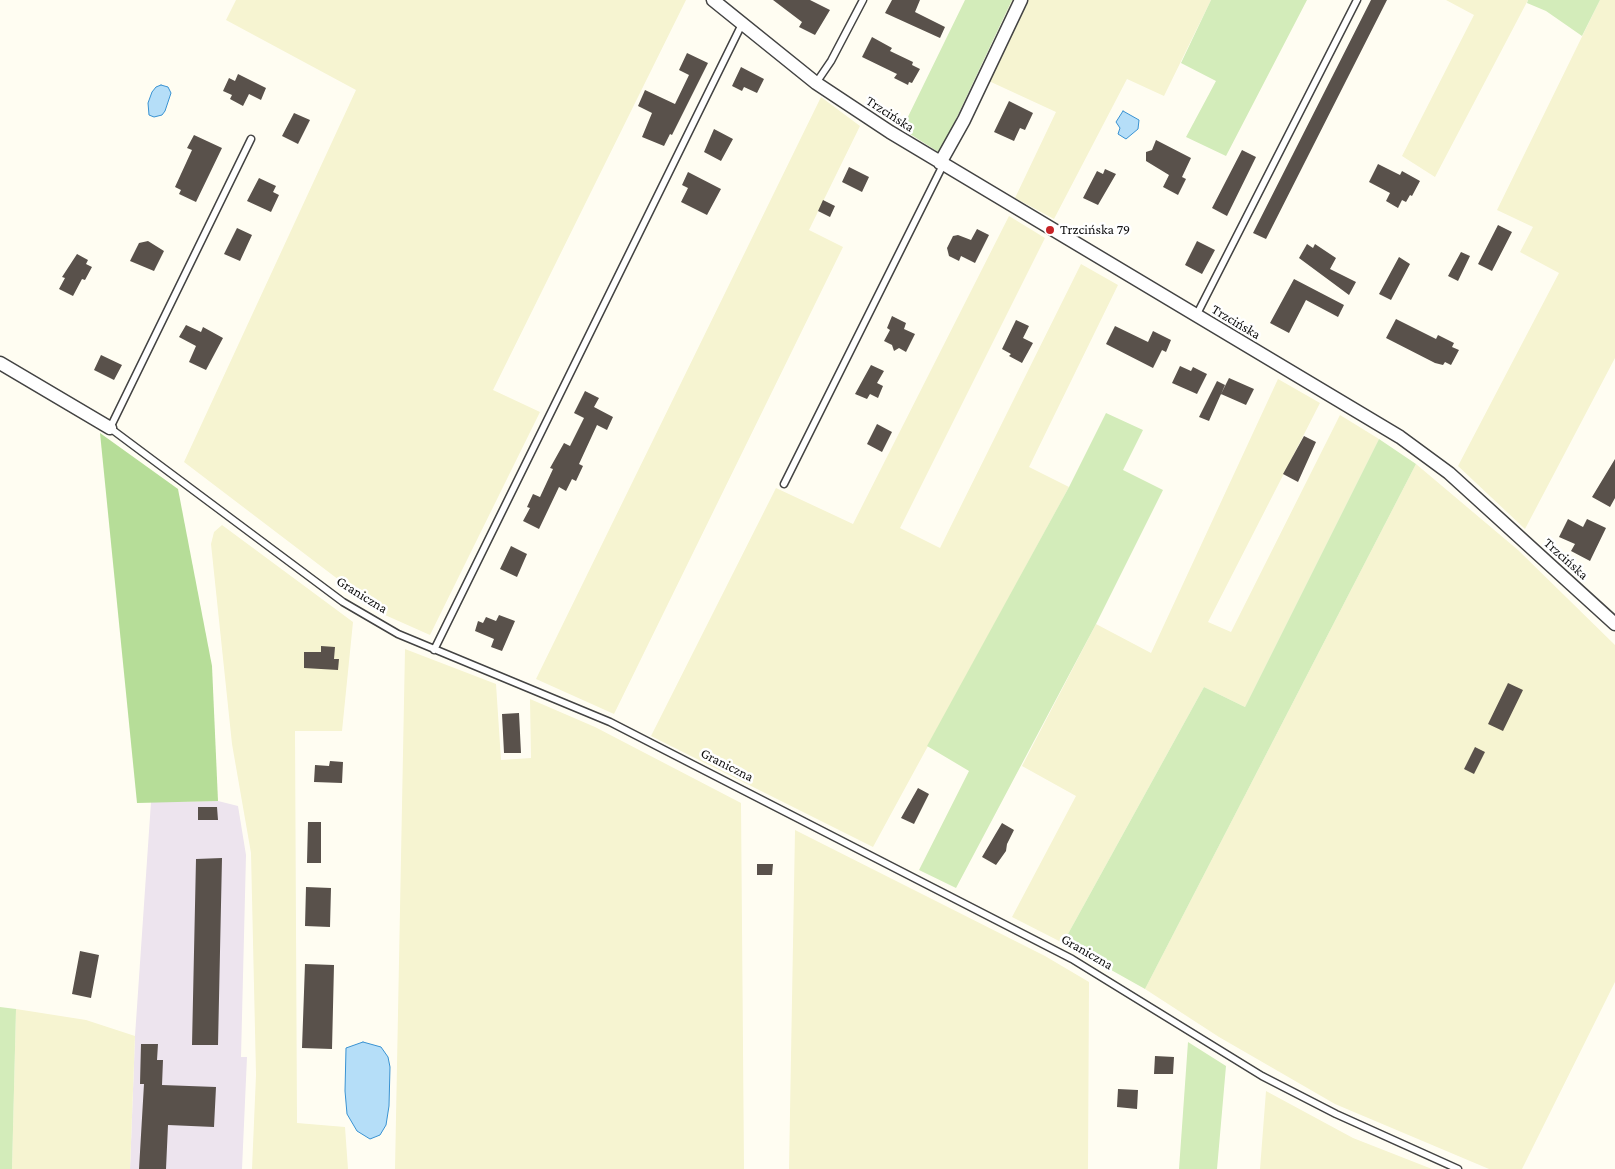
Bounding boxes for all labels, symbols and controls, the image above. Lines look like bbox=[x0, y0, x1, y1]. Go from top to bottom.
street label: Trzcińska bbox=[863, 92, 917, 136]
place label: Trzcińska 79 bbox=[1060, 222, 1130, 238]
marker: Trzcińska 79 bbox=[1044, 224, 1056, 236]
street label: Trzcińska bbox=[1209, 301, 1263, 343]
street label: Trzcińska bbox=[1540, 535, 1592, 583]
street label: Graniczna bbox=[333, 573, 391, 617]
street label: Graniczna bbox=[698, 745, 756, 785]
street label: Graniczna bbox=[1058, 930, 1116, 974]

